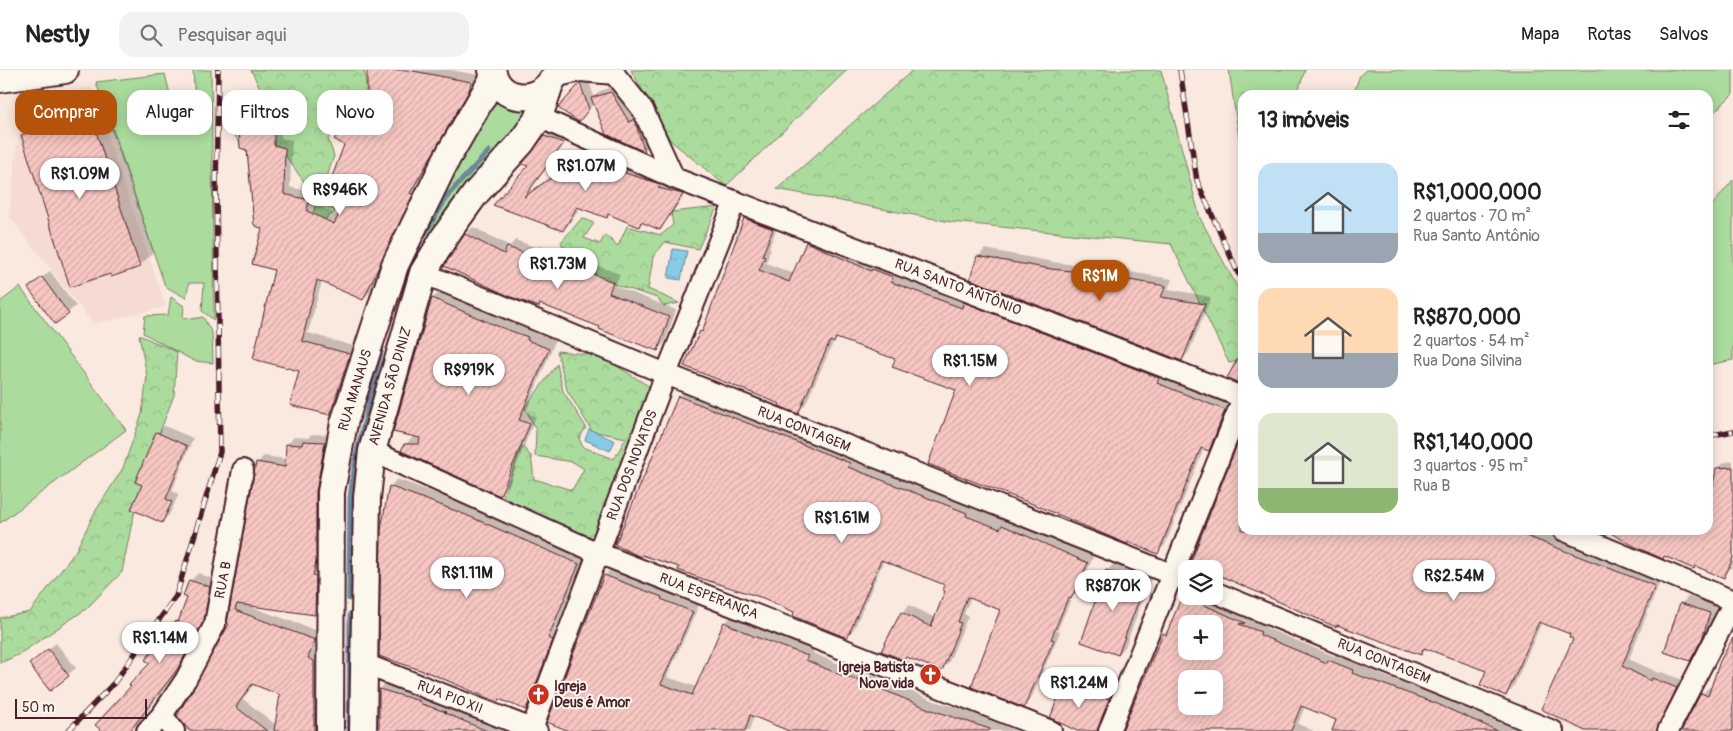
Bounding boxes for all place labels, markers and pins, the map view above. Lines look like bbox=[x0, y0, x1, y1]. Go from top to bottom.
pin: R$1.07M bbox=[540, 150, 632, 192]
pin: R$1.09M bbox=[34, 158, 126, 200]
pin: R$946K bbox=[299, 174, 381, 216]
pin: R$1.73M bbox=[512, 248, 604, 290]
pin: R$1M bbox=[1070, 260, 1130, 302]
pin: R$1.15M bbox=[924, 344, 1016, 387]
pin: R$919K bbox=[428, 354, 510, 396]
pin: R$1.61M bbox=[796, 502, 888, 544]
pin: R$1.11M bbox=[421, 556, 513, 599]
pin: R$2.54M bbox=[1408, 560, 1500, 602]
pin: R$870K bbox=[1072, 570, 1154, 612]
pin: R$1.14M bbox=[114, 622, 206, 664]
place label: Igreja Batista Nova vida bbox=[838, 659, 914, 692]
church icon: Igreja Batista Nova vida bbox=[918, 663, 942, 687]
pin: R$1.24M bbox=[1033, 666, 1125, 709]
place label: Igreja Deus é Amor bbox=[554, 678, 631, 711]
church icon: Igreja Deus é Amor bbox=[526, 682, 550, 706]

